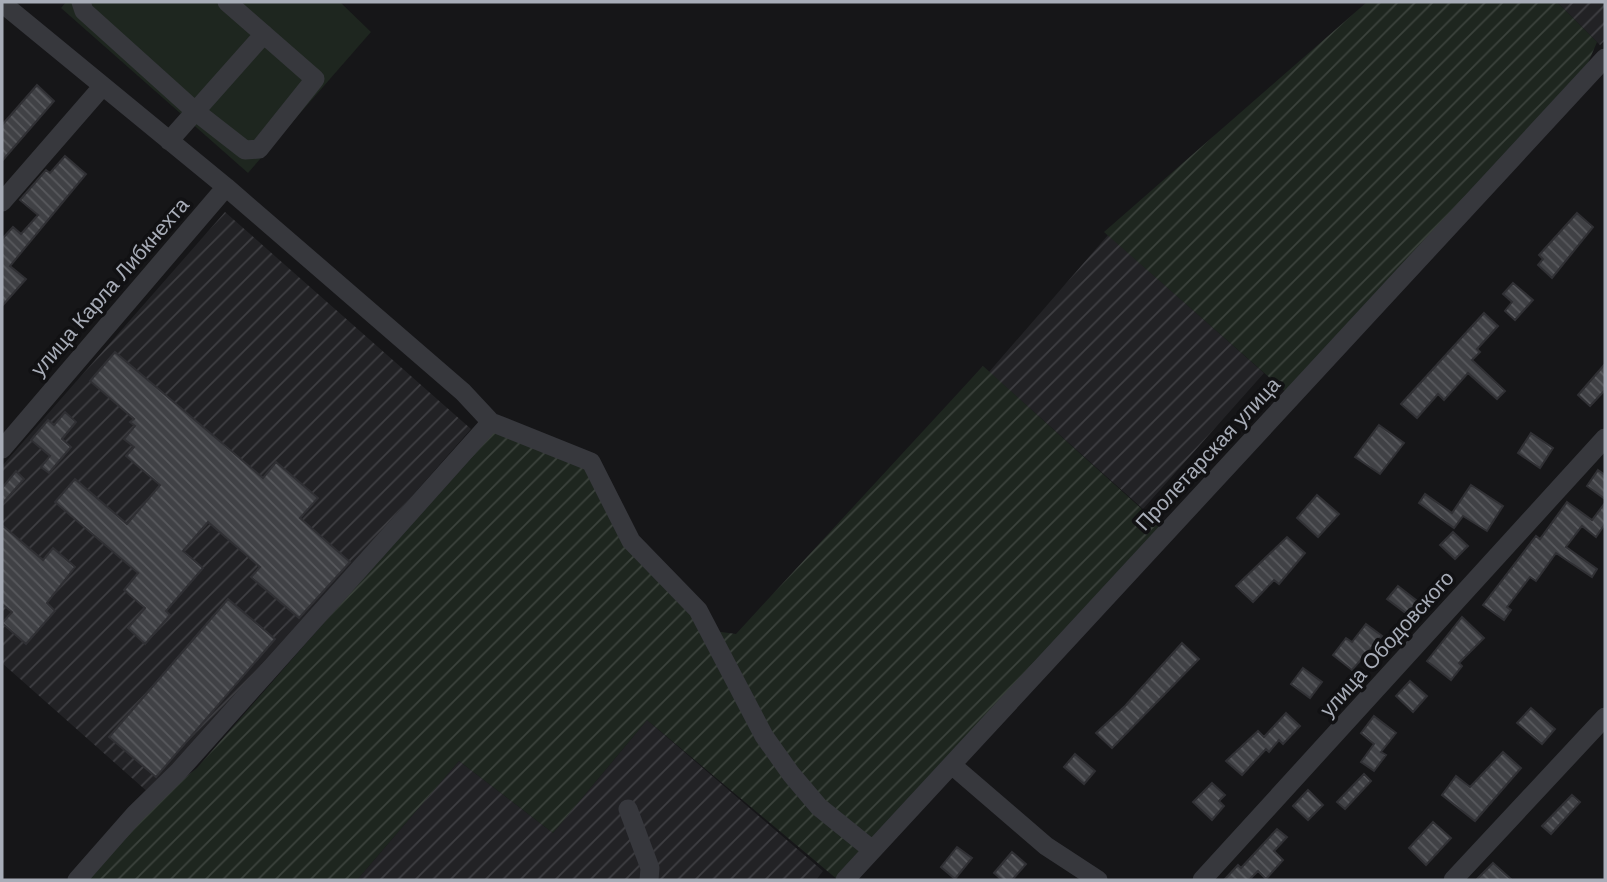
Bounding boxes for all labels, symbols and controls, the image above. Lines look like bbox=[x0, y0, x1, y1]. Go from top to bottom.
street label: улица Карла Либкнехта bbox=[24, 191, 196, 382]
street label: Пролетарская улица bbox=[1129, 371, 1287, 537]
street label: улица Ободовского bbox=[1314, 565, 1460, 723]

